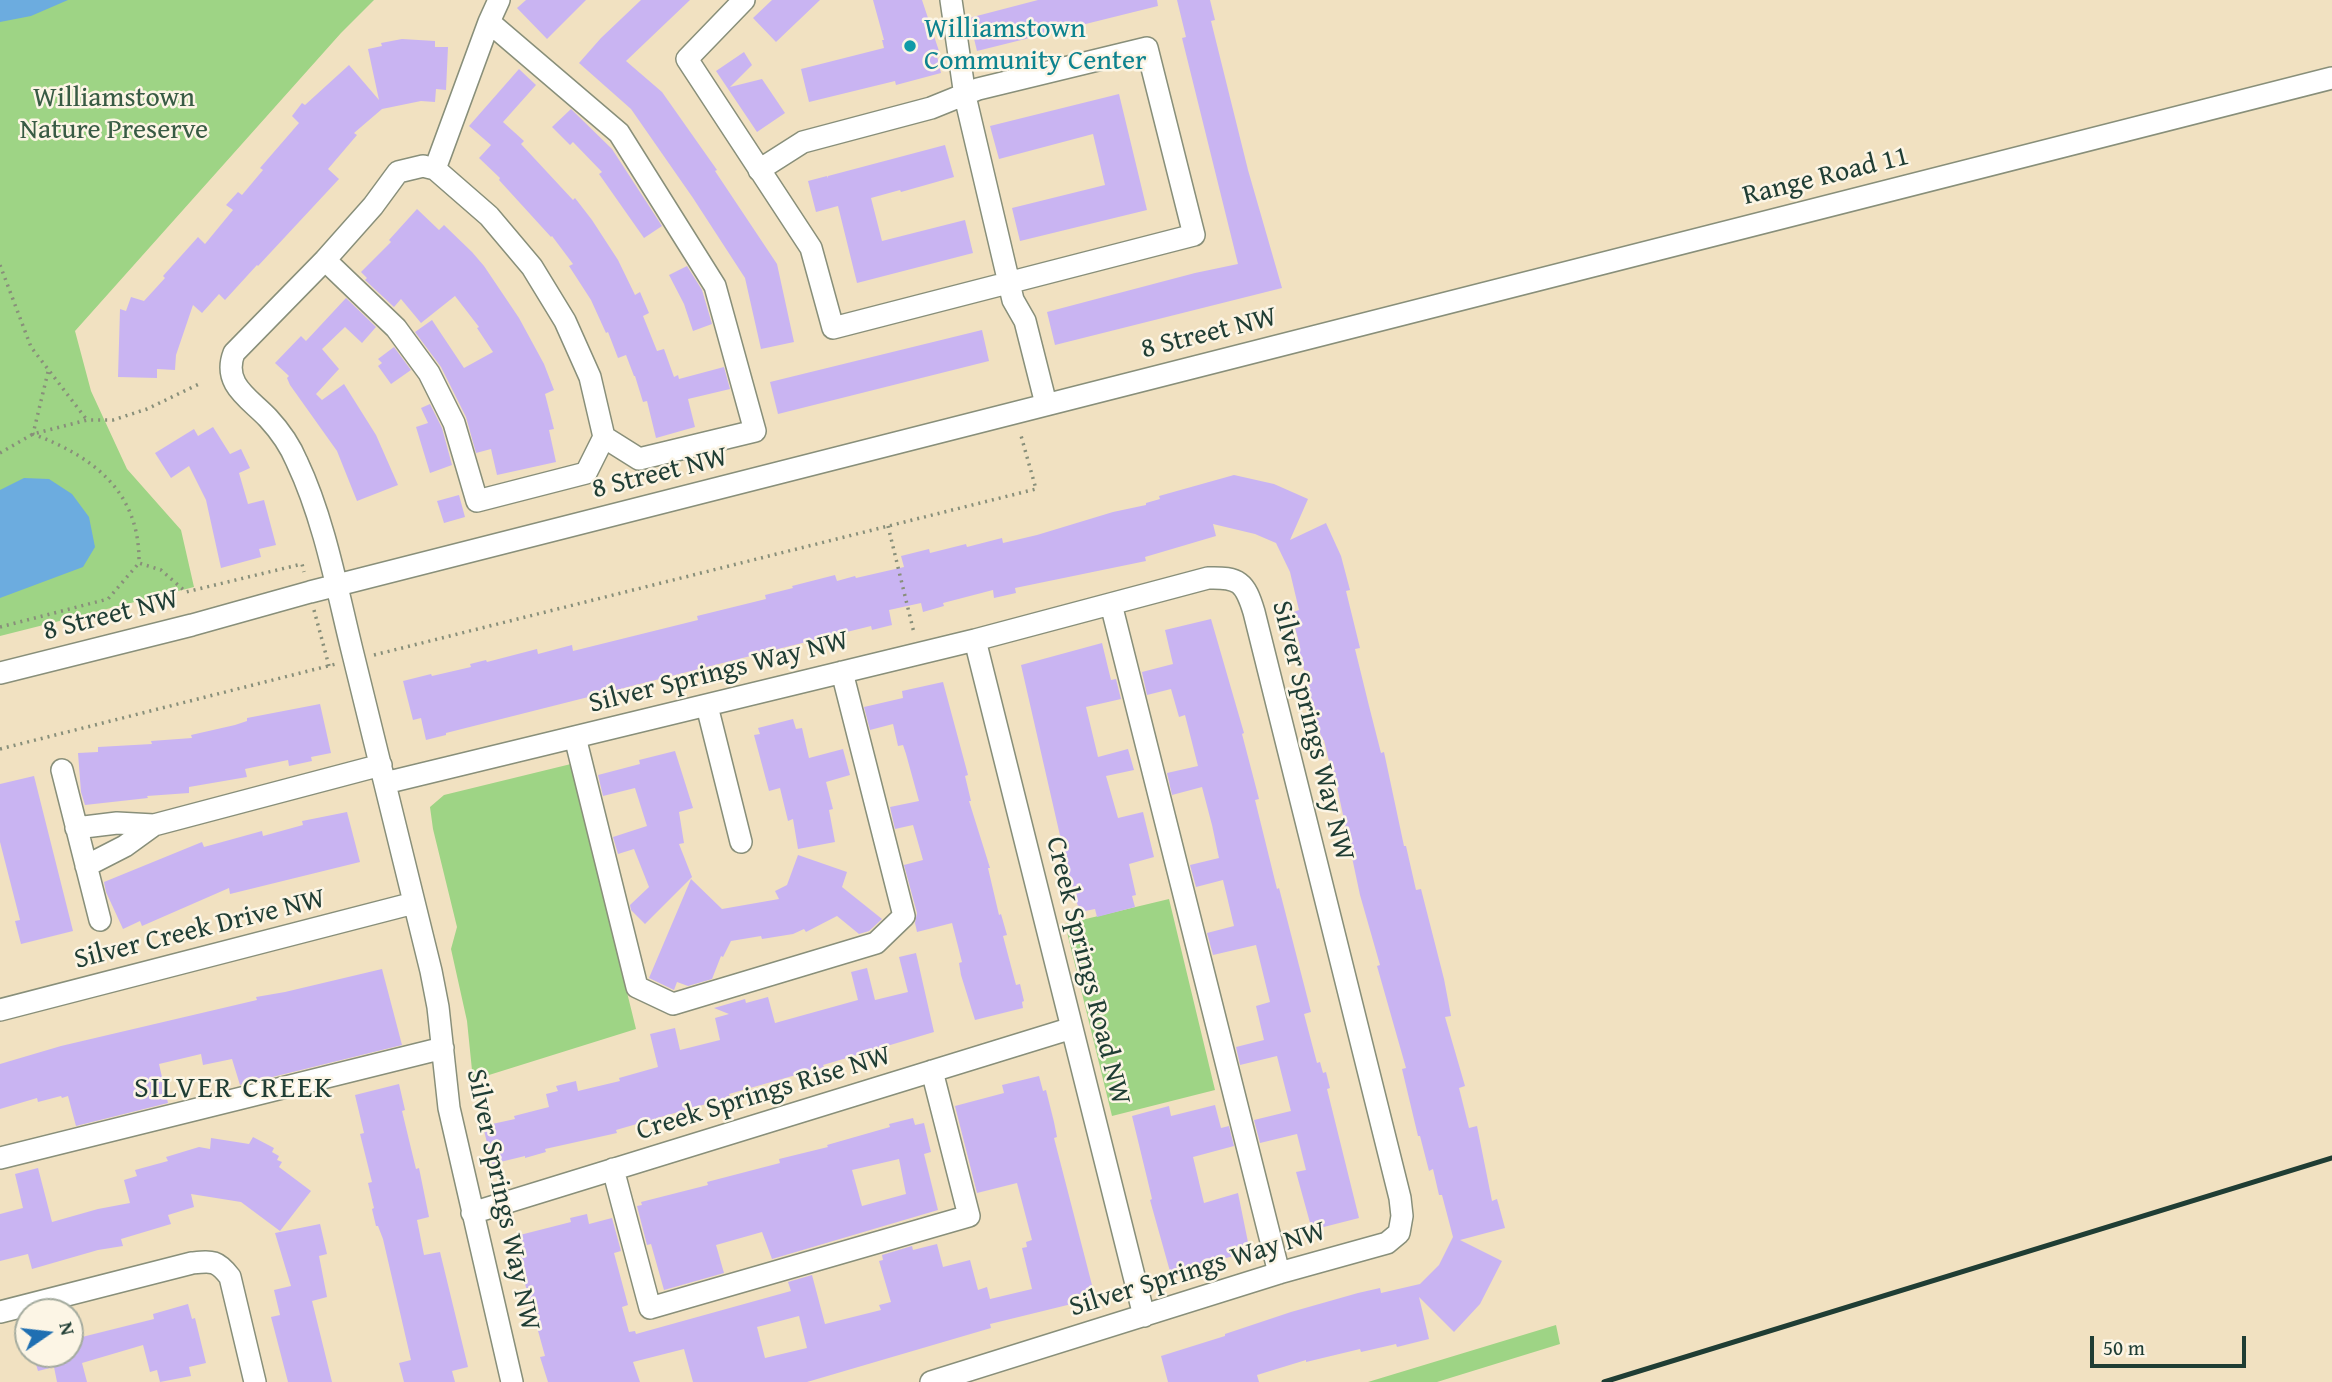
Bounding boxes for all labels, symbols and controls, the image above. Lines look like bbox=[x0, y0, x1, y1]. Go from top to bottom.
place label: Williamstown Community Center bbox=[924, 13, 1147, 79]
marker: Williamstown Community Center bbox=[902, 38, 918, 54]
park label: Williamstown Nature Preserve bbox=[20, 82, 208, 148]
street label: Range Road 11 bbox=[1739, 140, 1913, 214]
street label: 8 Street NW bbox=[1138, 301, 1280, 367]
street label: 8 Street NW bbox=[589, 441, 731, 507]
street label: 8 Street NW bbox=[40, 583, 182, 649]
street label: Silver Springs Way NW bbox=[1263, 598, 1361, 864]
street label: Silver Springs Way NW bbox=[586, 624, 852, 722]
street label: Creek Springs Road NW bbox=[1037, 834, 1137, 1108]
street label: Silver Creek Drive NW bbox=[71, 883, 329, 977]
street label: Creek Springs Rise NW bbox=[633, 1039, 895, 1149]
street label: Silver Springs Way NW bbox=[458, 1066, 546, 1334]
district label: SILVER CREEK bbox=[135, 1071, 333, 1107]
street label: Silver Springs Way NW bbox=[1066, 1215, 1330, 1325]
north arrow bbox=[14, 1298, 84, 1368]
text: N bbox=[52, 1319, 83, 1338]
scale bar bbox=[2094, 1322, 2250, 1366]
text: 50 m bbox=[2103, 1332, 2145, 1363]

